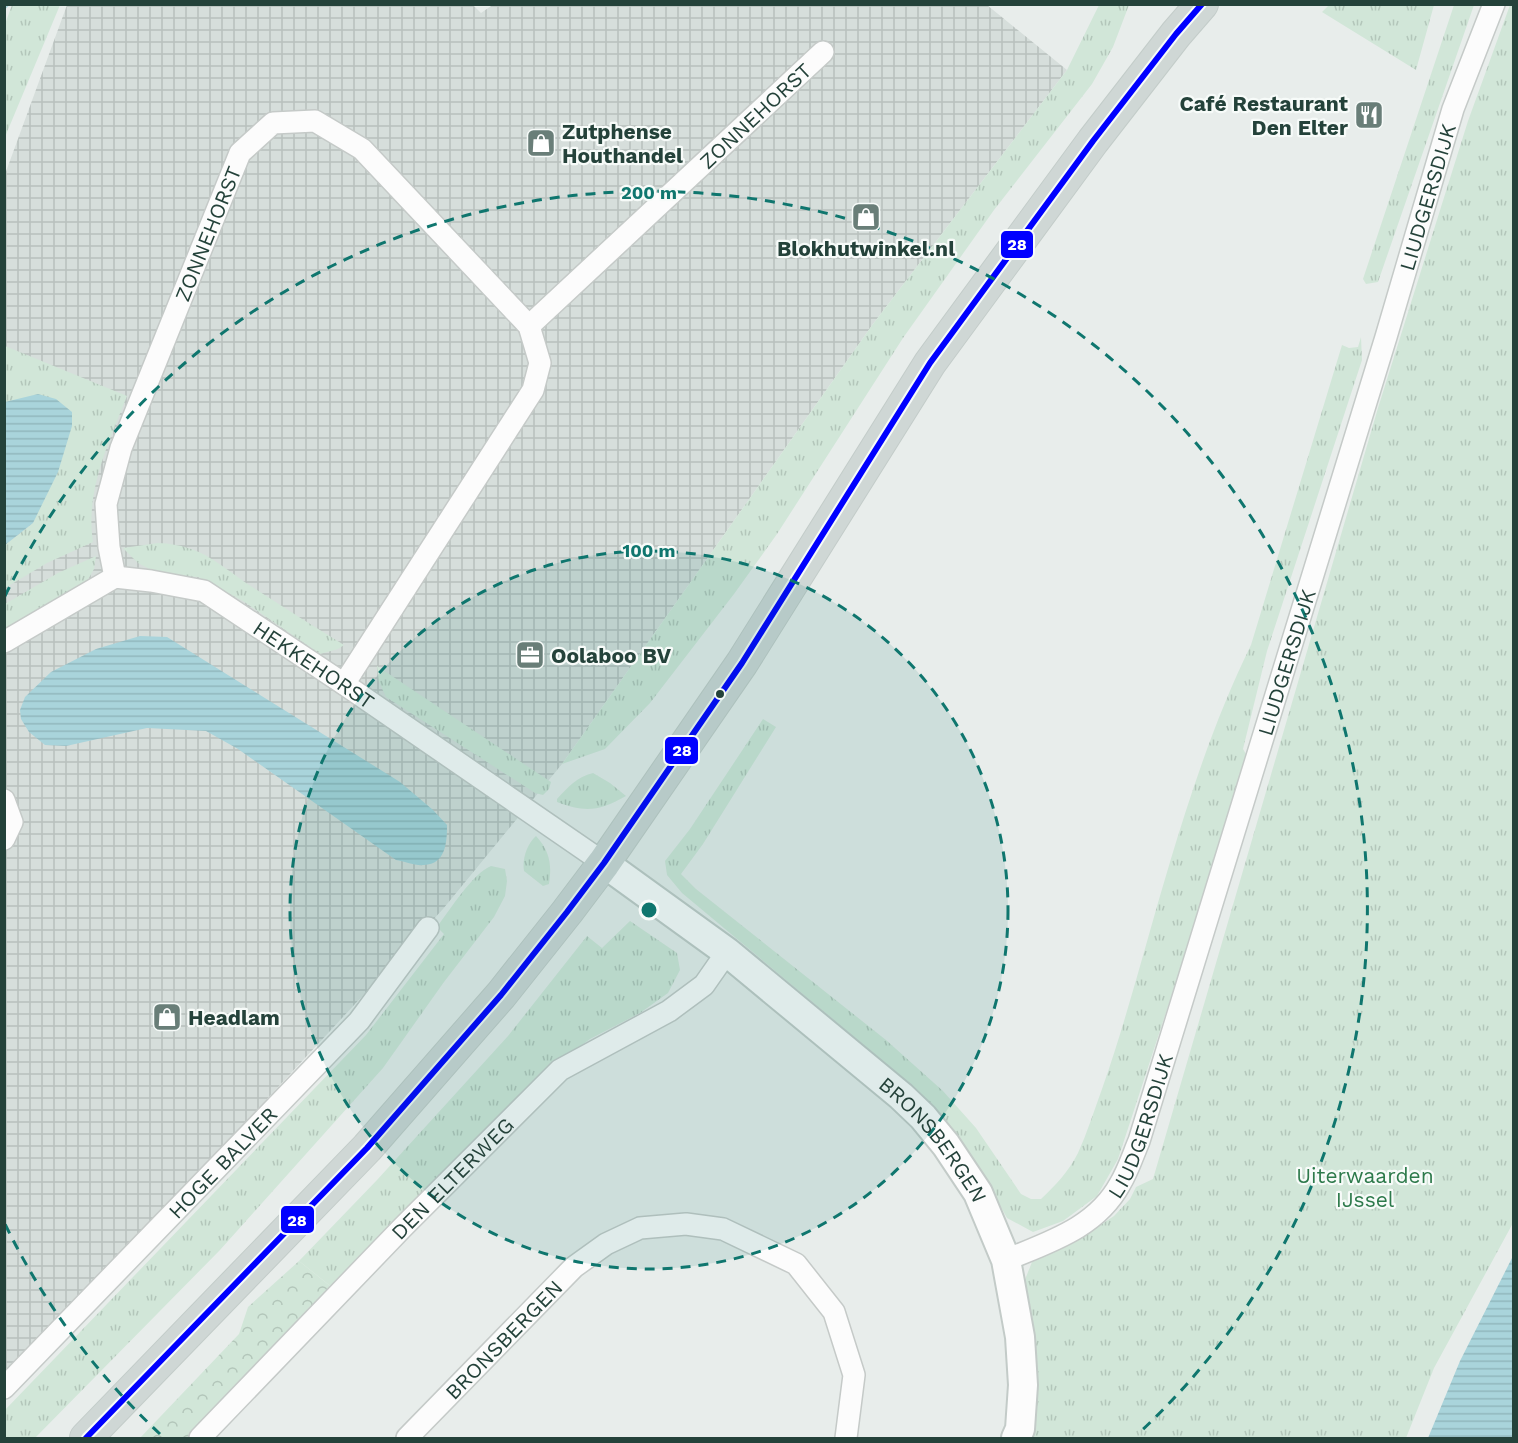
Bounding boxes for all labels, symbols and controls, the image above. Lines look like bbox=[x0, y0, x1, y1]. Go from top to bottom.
street label: ZONNEHORST bbox=[694, 57, 816, 173]
place label: Café Restaurant Den Elter bbox=[1179, 91, 1348, 140]
restaurant icon: Café Restaurant Den Elter bbox=[1353, 99, 1385, 131]
place label: Zutphense Houthandel bbox=[562, 119, 683, 168]
street label: LIUDGERSDIJK bbox=[1394, 121, 1461, 274]
shop icon: Zutphense Houthandel bbox=[525, 127, 557, 159]
street label: ZONNEHORST bbox=[169, 162, 246, 305]
text: 200 m bbox=[621, 182, 677, 203]
shop icon: Blokhutwinkel.nl bbox=[850, 201, 882, 233]
line badge: 28 bbox=[1000, 230, 1034, 259]
text: 28 bbox=[1007, 235, 1027, 254]
place label: Blokhutwinkel.nl bbox=[777, 236, 955, 261]
text: 100 m bbox=[622, 540, 676, 561]
street label: LIUDGERSDIJK bbox=[1252, 586, 1320, 738]
street label: HEKKEHORST bbox=[249, 615, 380, 714]
office icon: Oolaboo BV bbox=[514, 639, 546, 671]
place label: Oolaboo BV bbox=[551, 643, 672, 668]
unlabelled marker bbox=[714, 688, 726, 700]
line badge: 28 bbox=[664, 736, 699, 765]
text: 28 bbox=[672, 741, 692, 760]
centre of rings bbox=[639, 900, 659, 920]
shop icon: Headlam bbox=[151, 1001, 183, 1033]
place label: Headlam bbox=[188, 1005, 280, 1030]
street label: LIUDGERSDIJK bbox=[1102, 1050, 1178, 1203]
street label: BRONSBERGEN bbox=[874, 1071, 993, 1206]
street label: HOGE BALVER bbox=[163, 1101, 282, 1223]
street label: DEN ELTERWEG bbox=[386, 1112, 518, 1244]
park label: Uiterwaarden IJssel bbox=[1296, 1163, 1434, 1212]
line badge: 28 bbox=[280, 1205, 315, 1234]
text: 28 bbox=[287, 1211, 307, 1230]
street label: BRONSBERGEN bbox=[440, 1274, 567, 1404]

